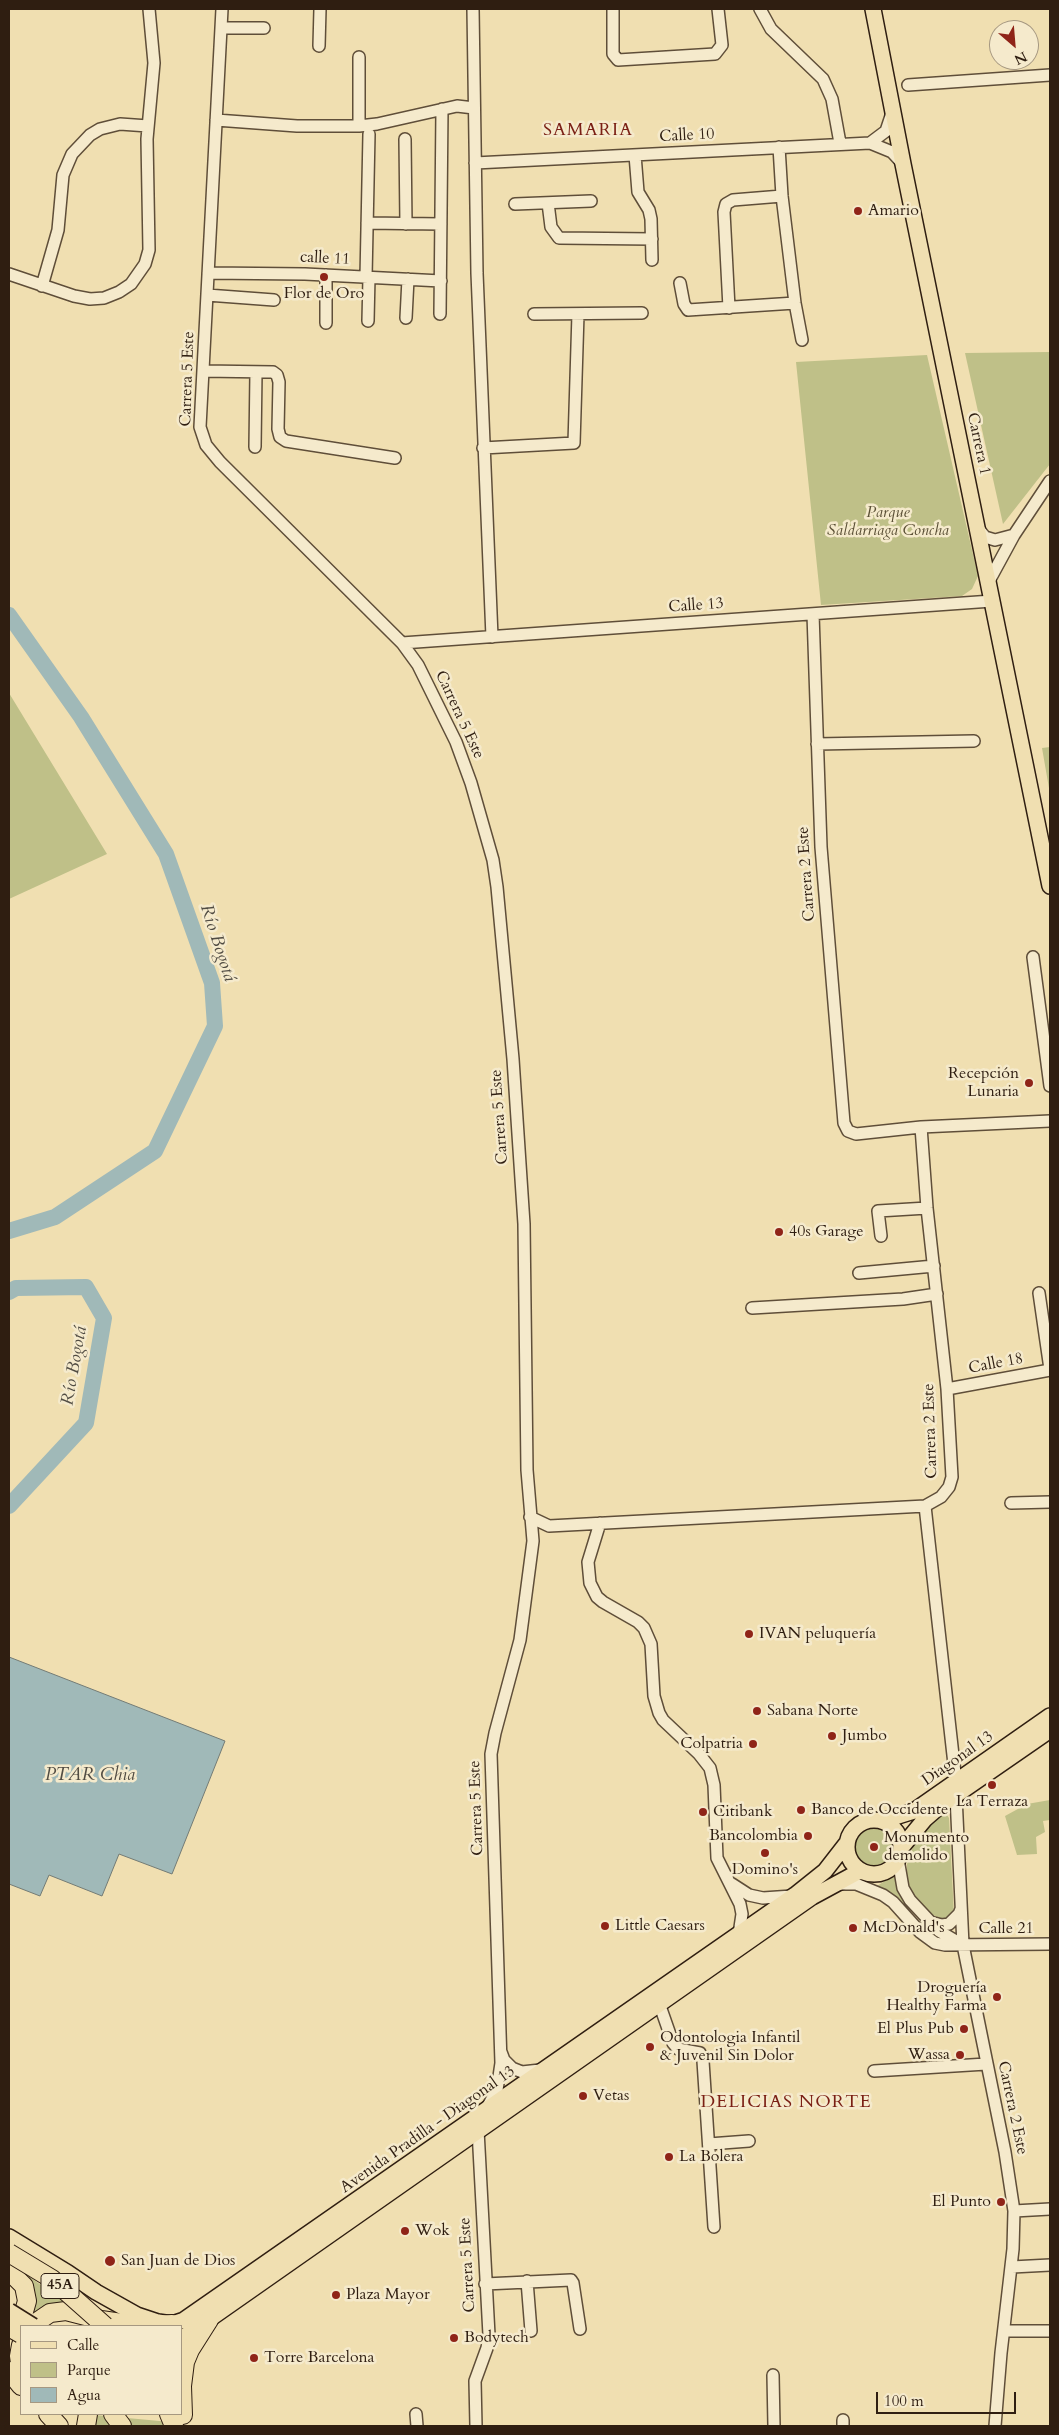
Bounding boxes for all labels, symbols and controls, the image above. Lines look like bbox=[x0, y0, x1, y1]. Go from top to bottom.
north arrow bbox=[989, 20, 1039, 70]
text: N bbox=[1011, 47, 1030, 69]
district label: SAMARIA bbox=[542, 120, 634, 142]
street label: Calle 10 bbox=[659, 125, 715, 147]
place label: Amario bbox=[868, 201, 919, 221]
marker: Amario bbox=[852, 205, 864, 217]
street label: calle 11 bbox=[299, 248, 351, 270]
marker: Flor de Oro bbox=[318, 271, 330, 283]
place label: Flor de Oro bbox=[284, 284, 364, 304]
street label: Carrera 5 Este bbox=[177, 331, 199, 427]
street label: Carrera 1 bbox=[962, 411, 994, 477]
park label: Parque Saldarriaga Concha bbox=[827, 503, 949, 541]
street label: Calle 13 bbox=[668, 594, 724, 618]
street label: Carrera 5 Este bbox=[430, 668, 488, 762]
street label: Carrera 2 Este bbox=[794, 826, 820, 922]
water label: Río Bogotá bbox=[194, 902, 240, 984]
place label: Recepción Lunaria bbox=[948, 1064, 1019, 1102]
street label: Carrera 5 Este bbox=[487, 1069, 513, 1165]
marker: Recepción Lunaria bbox=[1023, 1077, 1035, 1089]
place label: 40s Garage bbox=[789, 1222, 864, 1242]
marker: 40s Garage bbox=[773, 1226, 785, 1238]
water label: Río Bogotá bbox=[57, 1325, 93, 1407]
street label: Calle 18 bbox=[967, 1349, 1025, 1379]
street label: Carrera 2 Este bbox=[920, 1383, 942, 1479]
place label: IVAN peluquería bbox=[759, 1624, 876, 1644]
marker: IVAN peluquería bbox=[743, 1628, 755, 1640]
place label: Sabana Norte bbox=[767, 1701, 858, 1721]
marker: Sabana Norte bbox=[751, 1705, 763, 1717]
place label: Jumbo bbox=[842, 1726, 887, 1746]
street label: Diagonal 13 bbox=[919, 1727, 997, 1791]
marker: Jumbo bbox=[826, 1730, 838, 1742]
place label: Colpatria bbox=[680, 1734, 743, 1754]
marker: Colpatria bbox=[747, 1738, 759, 1750]
street label: Carrera 5 Este bbox=[466, 1760, 488, 1856]
water label: PTAR Chia bbox=[45, 1765, 135, 1787]
marker: La Terraza bbox=[986, 1779, 998, 1791]
place label: La Terraza bbox=[956, 1792, 1028, 1812]
place label: Banco de Occidente bbox=[811, 1800, 948, 1820]
place label: Citibank bbox=[713, 1802, 772, 1822]
marker: Banco de Occidente bbox=[795, 1804, 807, 1816]
marker: Citibank bbox=[697, 1806, 709, 1818]
place label: Bancolombia bbox=[709, 1826, 798, 1846]
place label: Monumento demolido bbox=[884, 1828, 969, 1866]
marker: Bancolombia bbox=[802, 1830, 814, 1842]
marker: Monumento demolido bbox=[868, 1841, 880, 1853]
marker: Domino's bbox=[759, 1847, 771, 1859]
place label: Domino's bbox=[732, 1860, 798, 1880]
place label: Little Caesars bbox=[615, 1916, 705, 1936]
place label: McDonald's bbox=[863, 1918, 945, 1938]
street label: Calle 21 bbox=[978, 1919, 1034, 1939]
marker: Little Caesars bbox=[599, 1920, 611, 1932]
marker: McDonald's bbox=[847, 1922, 859, 1934]
place label: Droguería Healthy Farma bbox=[886, 1978, 987, 2016]
marker: Droguería Healthy Farma bbox=[991, 1991, 1003, 2003]
place label: El Plus Pub bbox=[877, 2019, 954, 2039]
marker: El Plus Pub bbox=[958, 2023, 970, 2035]
place label: Odontologia Infantil & Juvenil Sin Dolor bbox=[660, 2028, 800, 2066]
marker: Odontologia Infantil & Juvenil Sin Dolor bbox=[644, 2041, 656, 2053]
place label: Wassa bbox=[908, 2045, 950, 2065]
marker: Wassa bbox=[954, 2049, 966, 2061]
street label: Carrera 2 Este bbox=[993, 2059, 1031, 2157]
street label: Avenida Pradilla - Diagonal 13 bbox=[337, 2062, 519, 2198]
place label: Vetas bbox=[593, 2086, 629, 2106]
marker: Vetas bbox=[577, 2090, 589, 2102]
district label: DELICIAS NORTE bbox=[699, 2092, 873, 2114]
place label: La Bolera bbox=[679, 2147, 744, 2167]
marker: La Bolera bbox=[663, 2151, 675, 2163]
place label: El Punto bbox=[932, 2192, 991, 2212]
marker: El Punto bbox=[995, 2196, 1007, 2208]
street label: Carrera 5 Este bbox=[456, 2217, 480, 2313]
place label: Wok bbox=[415, 2221, 450, 2241]
marker: Wok bbox=[399, 2225, 411, 2237]
place label: San Juan de Dios bbox=[121, 2251, 235, 2271]
marker: San Juan de Dios bbox=[103, 2254, 117, 2268]
road number: 45A bbox=[41, 2274, 79, 2298]
place label: Plaza Mayor bbox=[346, 2285, 430, 2305]
marker: Plaza Mayor bbox=[330, 2289, 342, 2301]
legend bbox=[20, 2325, 182, 2415]
place label: Bodytech bbox=[464, 2328, 529, 2348]
marker: Bodytech bbox=[448, 2332, 460, 2344]
text: Calle bbox=[67, 2335, 99, 2355]
place label: Torre Barcelona bbox=[264, 2348, 375, 2368]
marker: Torre Barcelona bbox=[248, 2352, 260, 2364]
text: Parque bbox=[67, 2360, 111, 2380]
scale bar bbox=[879, 2382, 1019, 2414]
text: Agua bbox=[67, 2385, 101, 2405]
text: 100 m bbox=[884, 2391, 924, 2411]

